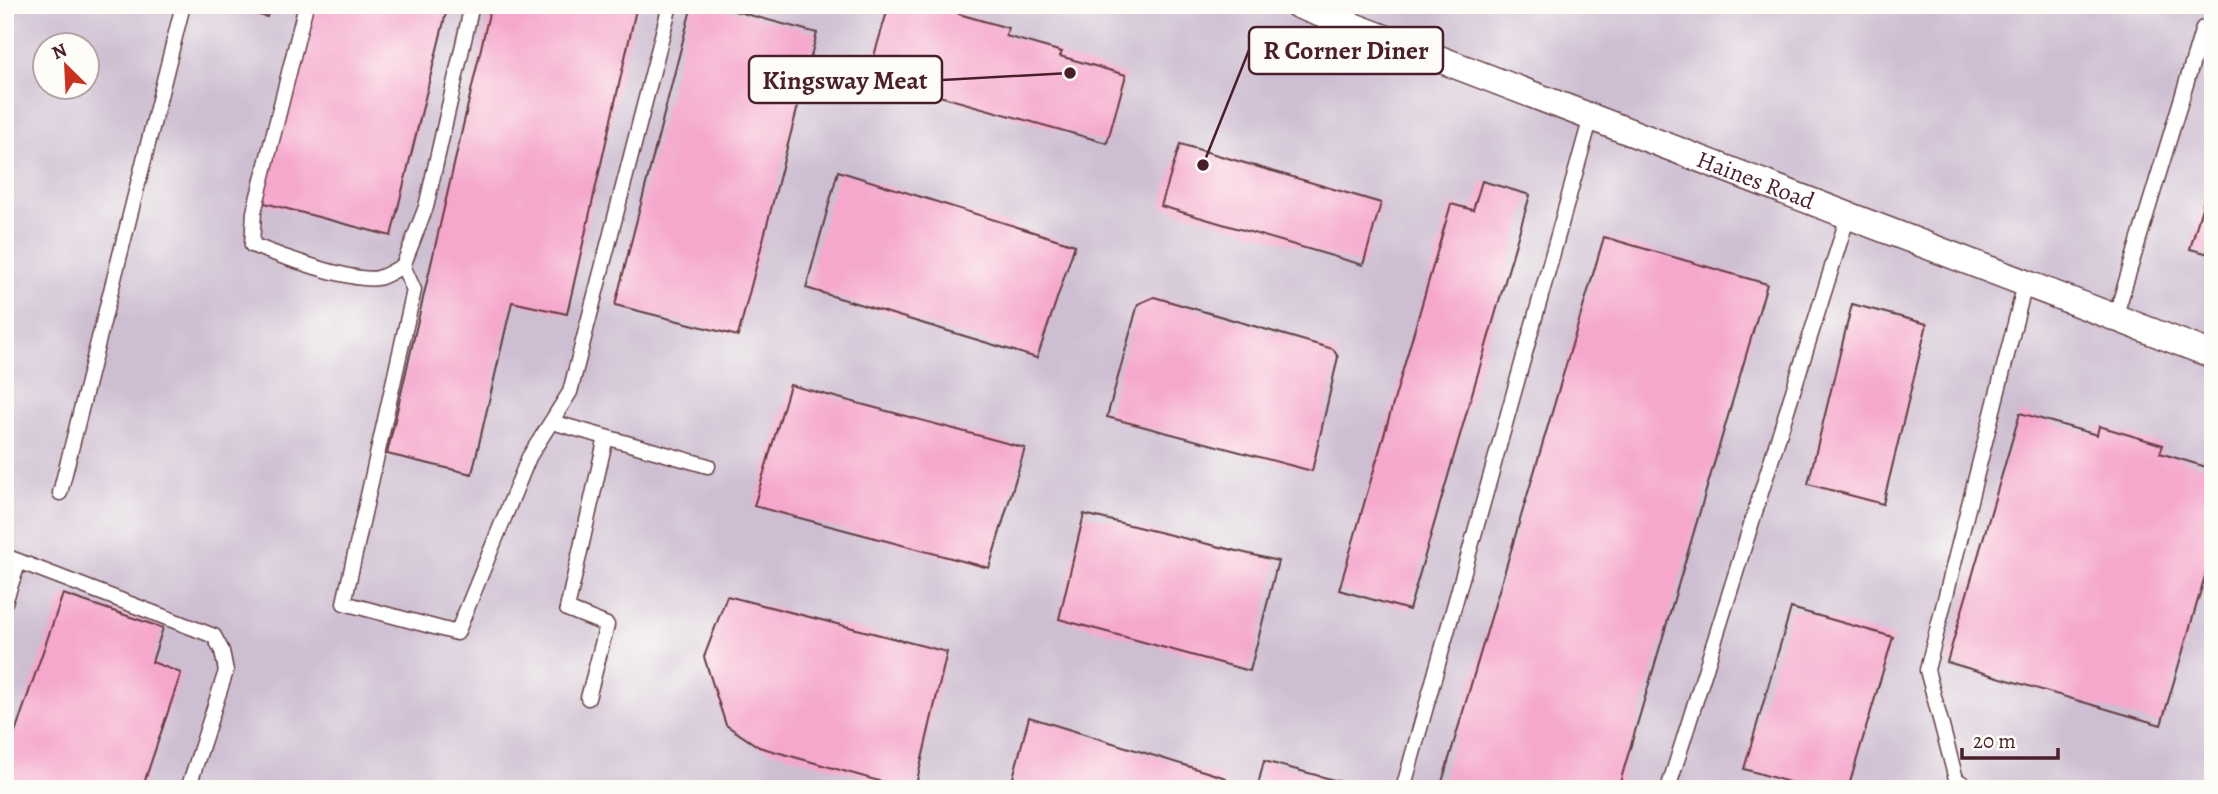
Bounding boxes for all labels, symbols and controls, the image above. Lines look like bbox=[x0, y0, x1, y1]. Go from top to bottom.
callout: R Corner Diner bbox=[1249, 27, 1443, 74]
north arrow bbox=[32, 32, 102, 102]
text: R Corner Diner bbox=[1263, 33, 1429, 68]
text: N bbox=[48, 37, 71, 66]
callout: Kingsway Meat bbox=[749, 56, 942, 103]
text: Kingsway Meat bbox=[762, 63, 928, 98]
street label: Haines Road bbox=[1692, 143, 1819, 217]
scale bar bbox=[1962, 717, 2059, 761]
text: 20 m bbox=[1973, 727, 2016, 755]

